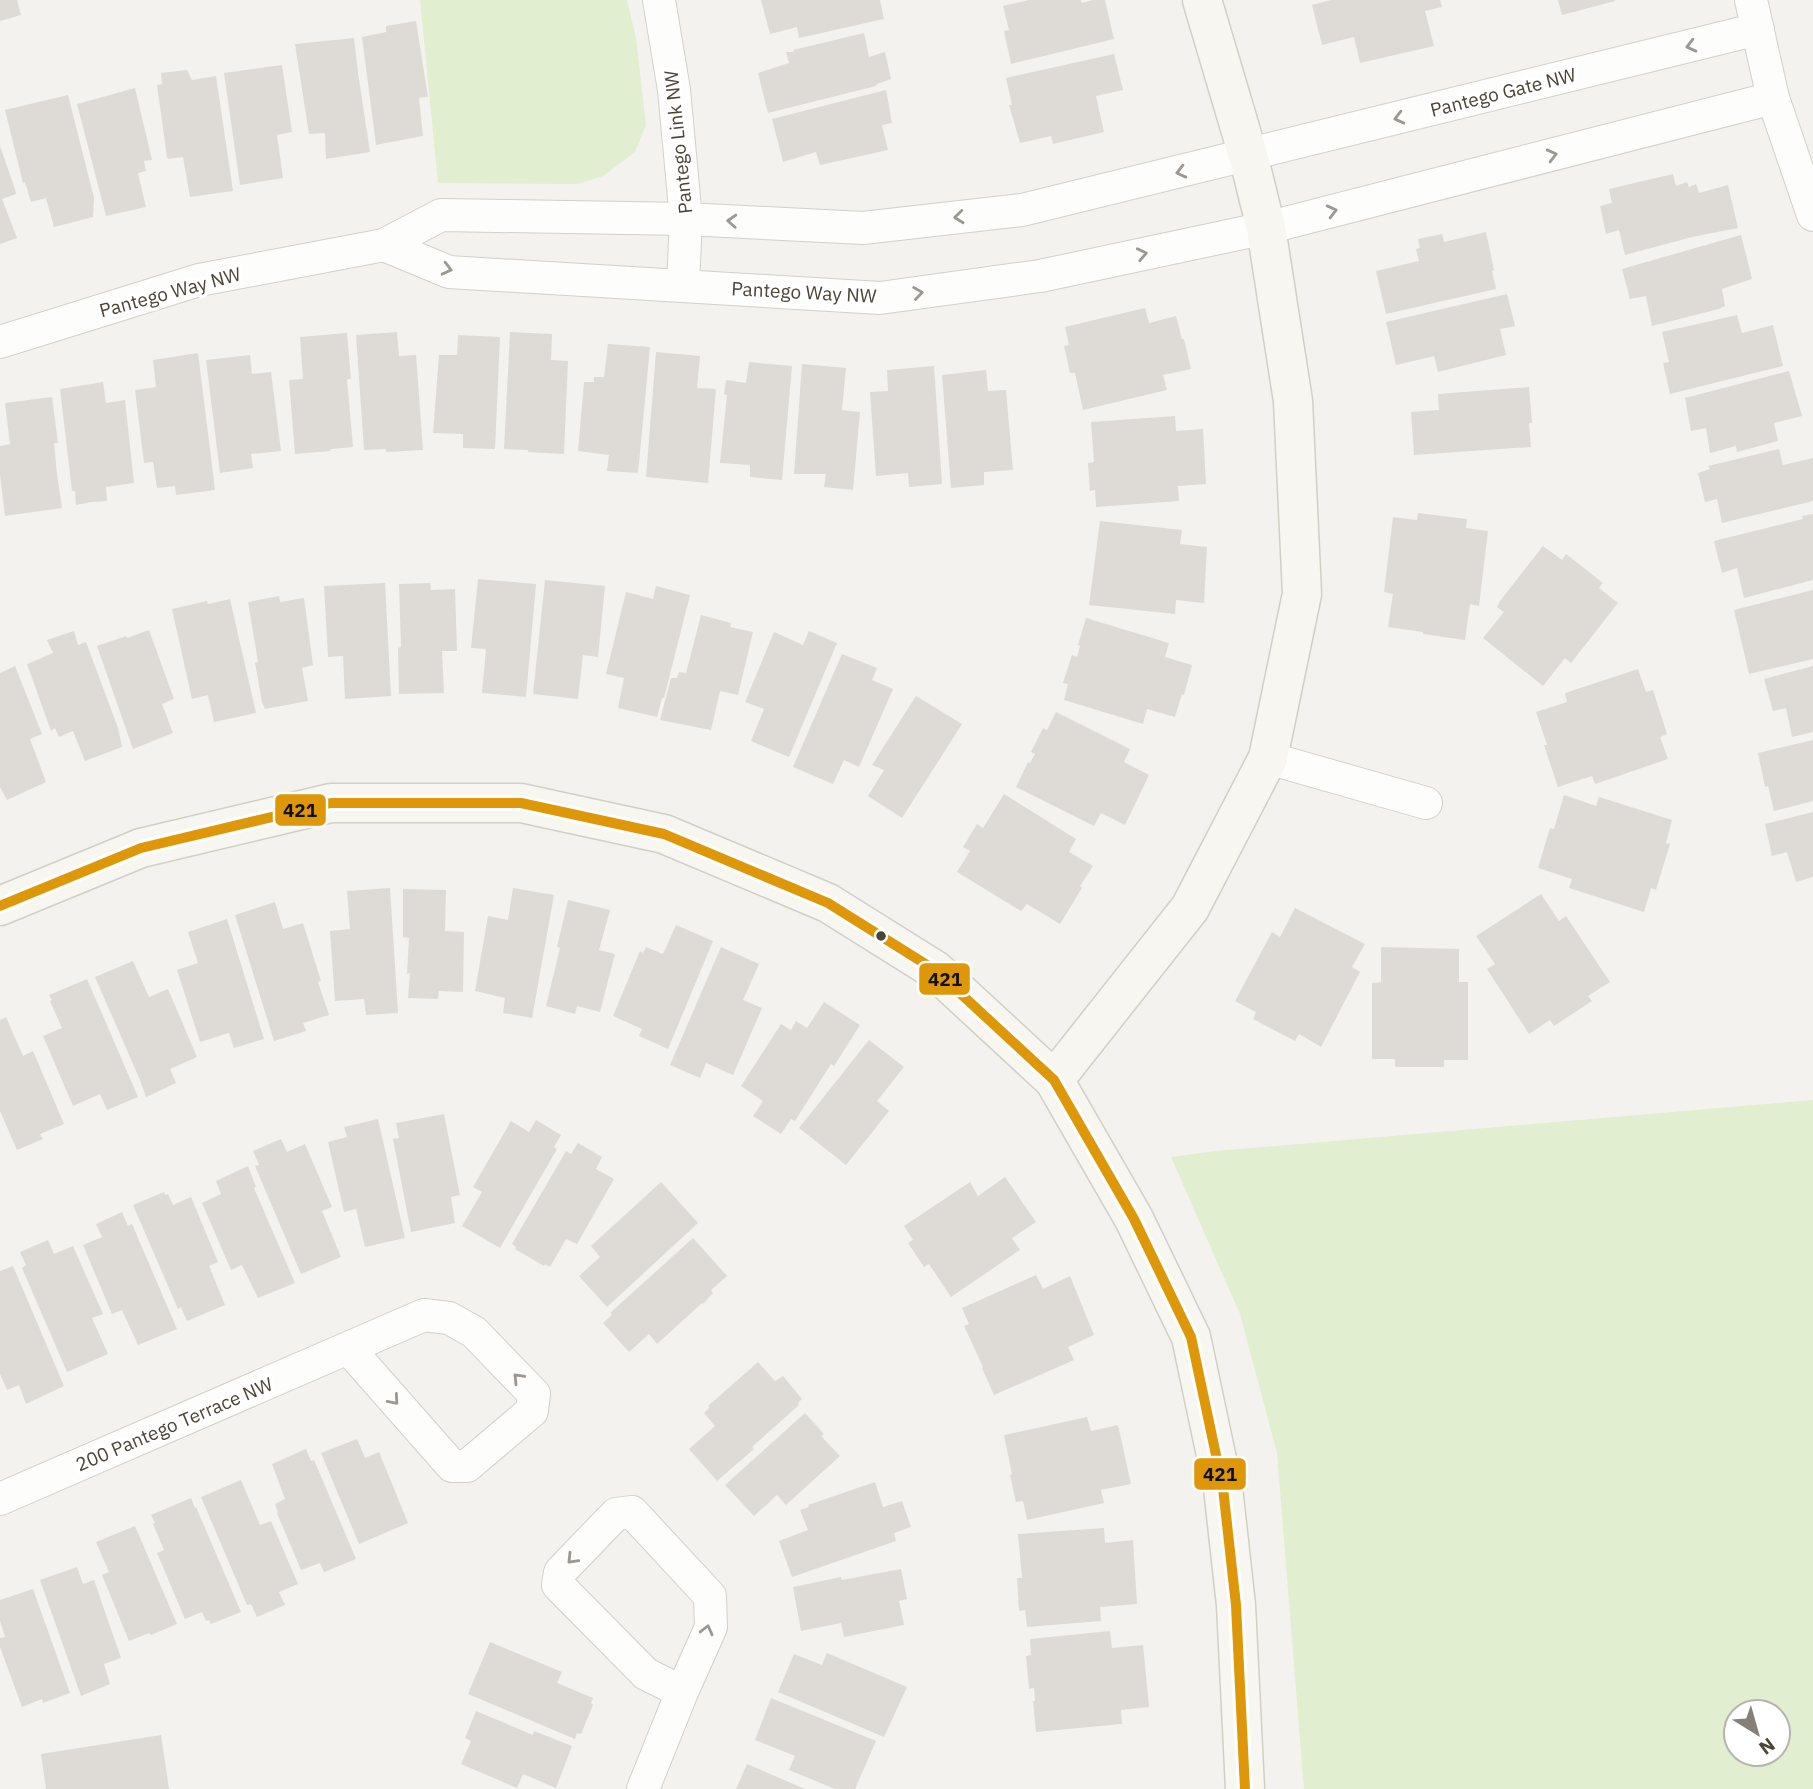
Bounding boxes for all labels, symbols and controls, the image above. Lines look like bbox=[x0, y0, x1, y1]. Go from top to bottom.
one-way arrow bbox=[1686, 38, 1698, 52]
street label: Pantego Gate NW bbox=[1428, 62, 1579, 122]
street label: Pantego Link NW bbox=[659, 69, 697, 215]
one-way arrow bbox=[1393, 110, 1405, 124]
one-way arrow bbox=[1546, 149, 1558, 163]
one-way arrow bbox=[1176, 163, 1188, 178]
one-way arrow bbox=[1326, 205, 1338, 219]
one-way arrow bbox=[953, 210, 965, 225]
one-way arrow bbox=[726, 214, 737, 229]
one-way arrow bbox=[1136, 248, 1148, 263]
one-way arrow bbox=[441, 261, 453, 275]
street label: Pantego Way NW bbox=[97, 262, 243, 322]
street label: Pantego Way NW bbox=[731, 276, 877, 308]
one-way arrow bbox=[912, 285, 924, 300]
line badge: 421 bbox=[274, 793, 327, 827]
text: 421 bbox=[283, 798, 318, 822]
unlabelled marker bbox=[874, 929, 888, 943]
line badge: 421 bbox=[918, 962, 971, 996]
text: 421 bbox=[928, 967, 963, 991]
street label: 200 Pantego Terrace NW bbox=[72, 1372, 276, 1476]
one-way arrow bbox=[513, 1373, 526, 1386]
one-way arrow bbox=[386, 1392, 398, 1405]
line badge: 421 bbox=[1193, 1457, 1247, 1491]
text: 421 bbox=[1203, 1462, 1238, 1486]
one-way arrow bbox=[568, 1551, 581, 1564]
one-way arrow bbox=[699, 1624, 713, 1636]
north arrow bbox=[1722, 1698, 1792, 1768]
text: N bbox=[1755, 1733, 1780, 1760]

